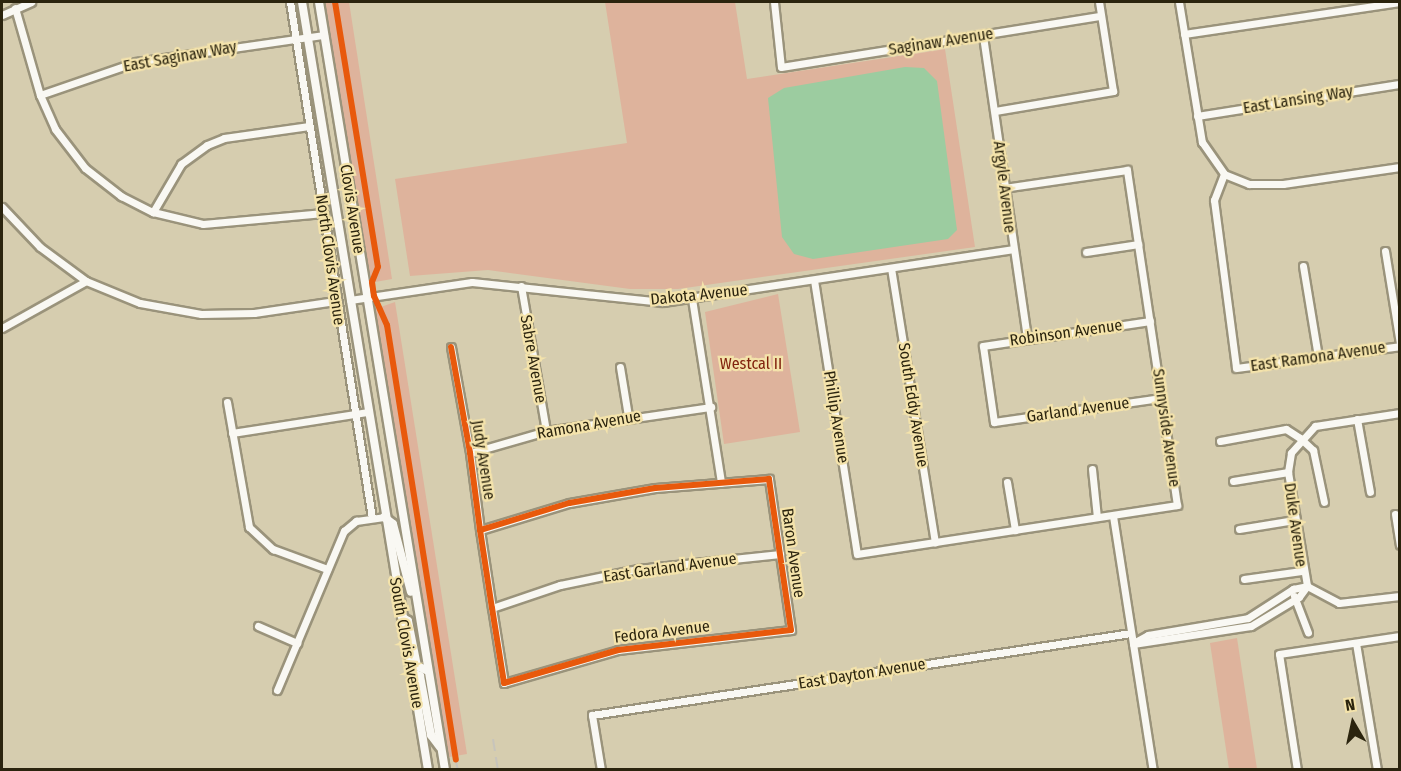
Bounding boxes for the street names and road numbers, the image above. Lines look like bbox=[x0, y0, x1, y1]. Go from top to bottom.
street label: Saginaw Avenue bbox=[887, 24, 995, 60]
street label: East Saginaw Way bbox=[122, 38, 238, 76]
street label: East Lansing Way bbox=[1242, 82, 1354, 118]
street label: Argyle Avenue bbox=[989, 140, 1019, 234]
street label: Clovis Avenue bbox=[335, 163, 369, 255]
street label: North Clovis Avenue bbox=[311, 194, 349, 326]
street label: Dakota Avenue bbox=[650, 280, 748, 310]
street label: Sabre Avenue bbox=[516, 313, 550, 405]
street label: Robinson Avenue bbox=[1009, 316, 1123, 350]
street label: East Ramona Avenue bbox=[1249, 338, 1387, 376]
street label: South Eddy Avenue bbox=[894, 342, 932, 468]
street label: Sunnyside Avenue bbox=[1148, 368, 1184, 488]
street label: Phillip Avenue bbox=[819, 369, 853, 465]
street label: Garland Avenue bbox=[1025, 393, 1131, 427]
street label: Ramona Avenue bbox=[536, 406, 642, 444]
street label: Judy Avenue bbox=[467, 419, 499, 501]
street label: Duke Avenue bbox=[1280, 482, 1310, 568]
street label: Baron Avenue bbox=[777, 507, 809, 599]
street label: East Garland Avenue bbox=[602, 549, 738, 587]
street label: South Clovis Avenue bbox=[385, 576, 427, 710]
street label: Fedora Avenue bbox=[613, 617, 711, 647]
street label: East Dayton Avenue bbox=[797, 654, 927, 694]

